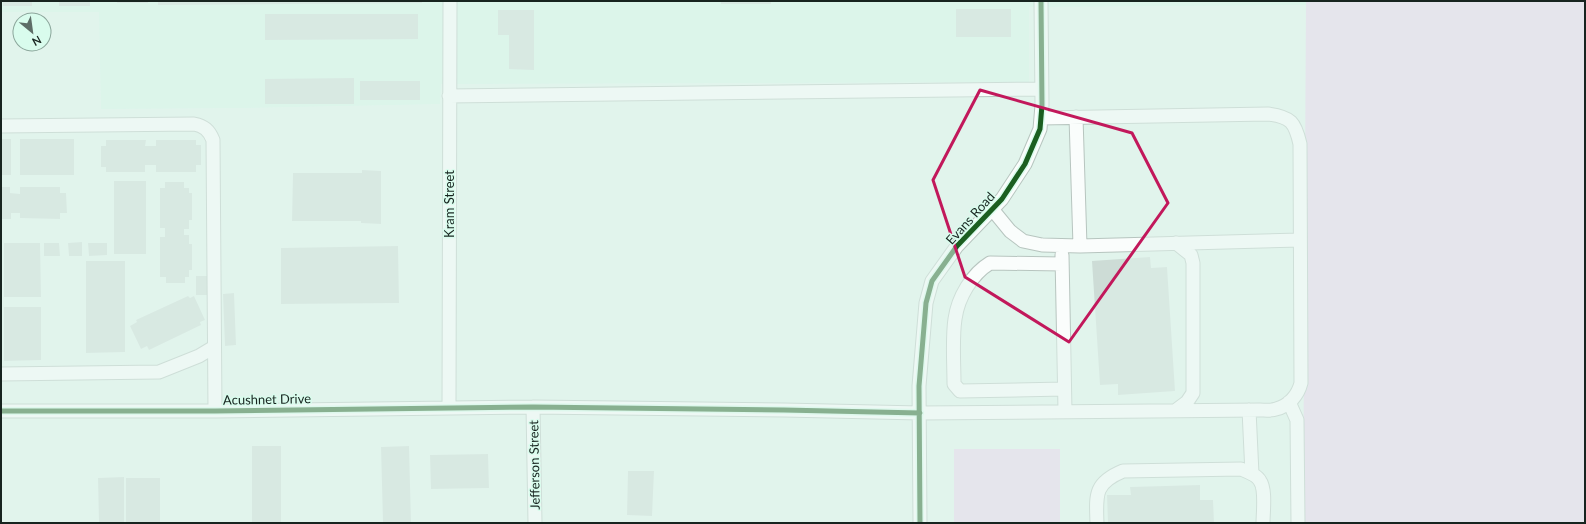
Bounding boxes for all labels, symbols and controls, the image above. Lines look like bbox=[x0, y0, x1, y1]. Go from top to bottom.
north arrow bbox=[12, 12, 52, 52]
text: N bbox=[30, 33, 44, 49]
street label: Kram Street bbox=[441, 170, 457, 238]
street label: Evans Road bbox=[942, 188, 998, 248]
street label: Acushnet Drive bbox=[223, 390, 311, 408]
street label: Jefferson Street bbox=[525, 420, 543, 510]

